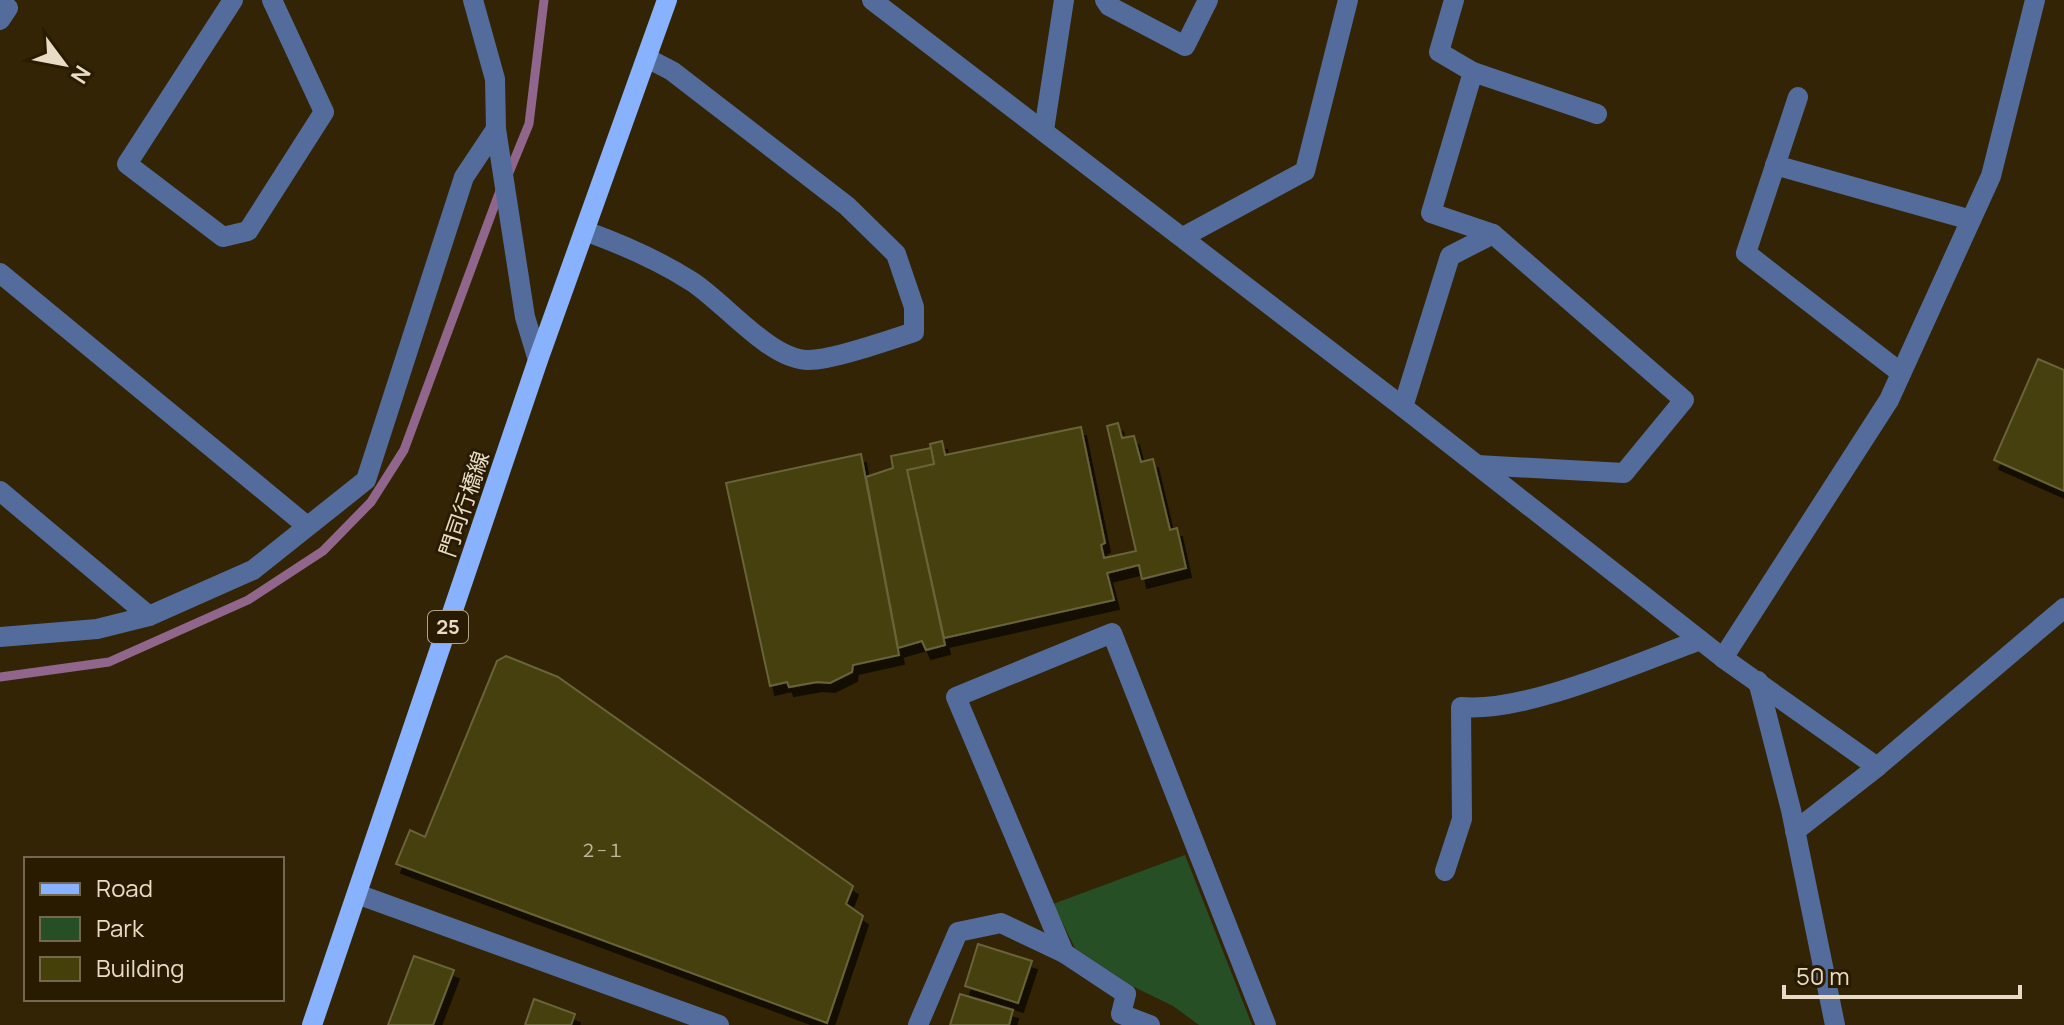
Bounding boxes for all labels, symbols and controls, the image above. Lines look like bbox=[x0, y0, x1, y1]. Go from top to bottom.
north arrow bbox=[24, 24, 104, 104]
text: N bbox=[64, 60, 98, 89]
street label: 門司行橋線 bbox=[432, 447, 496, 561]
road number: 25 bbox=[428, 611, 468, 643]
house number: ２−１ bbox=[579, 838, 625, 862]
legend bbox=[24, 857, 284, 1001]
text: Road bbox=[96, 871, 153, 904]
text: Park bbox=[96, 911, 145, 944]
scale bar bbox=[1784, 949, 2020, 999]
text: Building bbox=[96, 951, 184, 984]
text: 50 m bbox=[1796, 959, 1850, 992]

